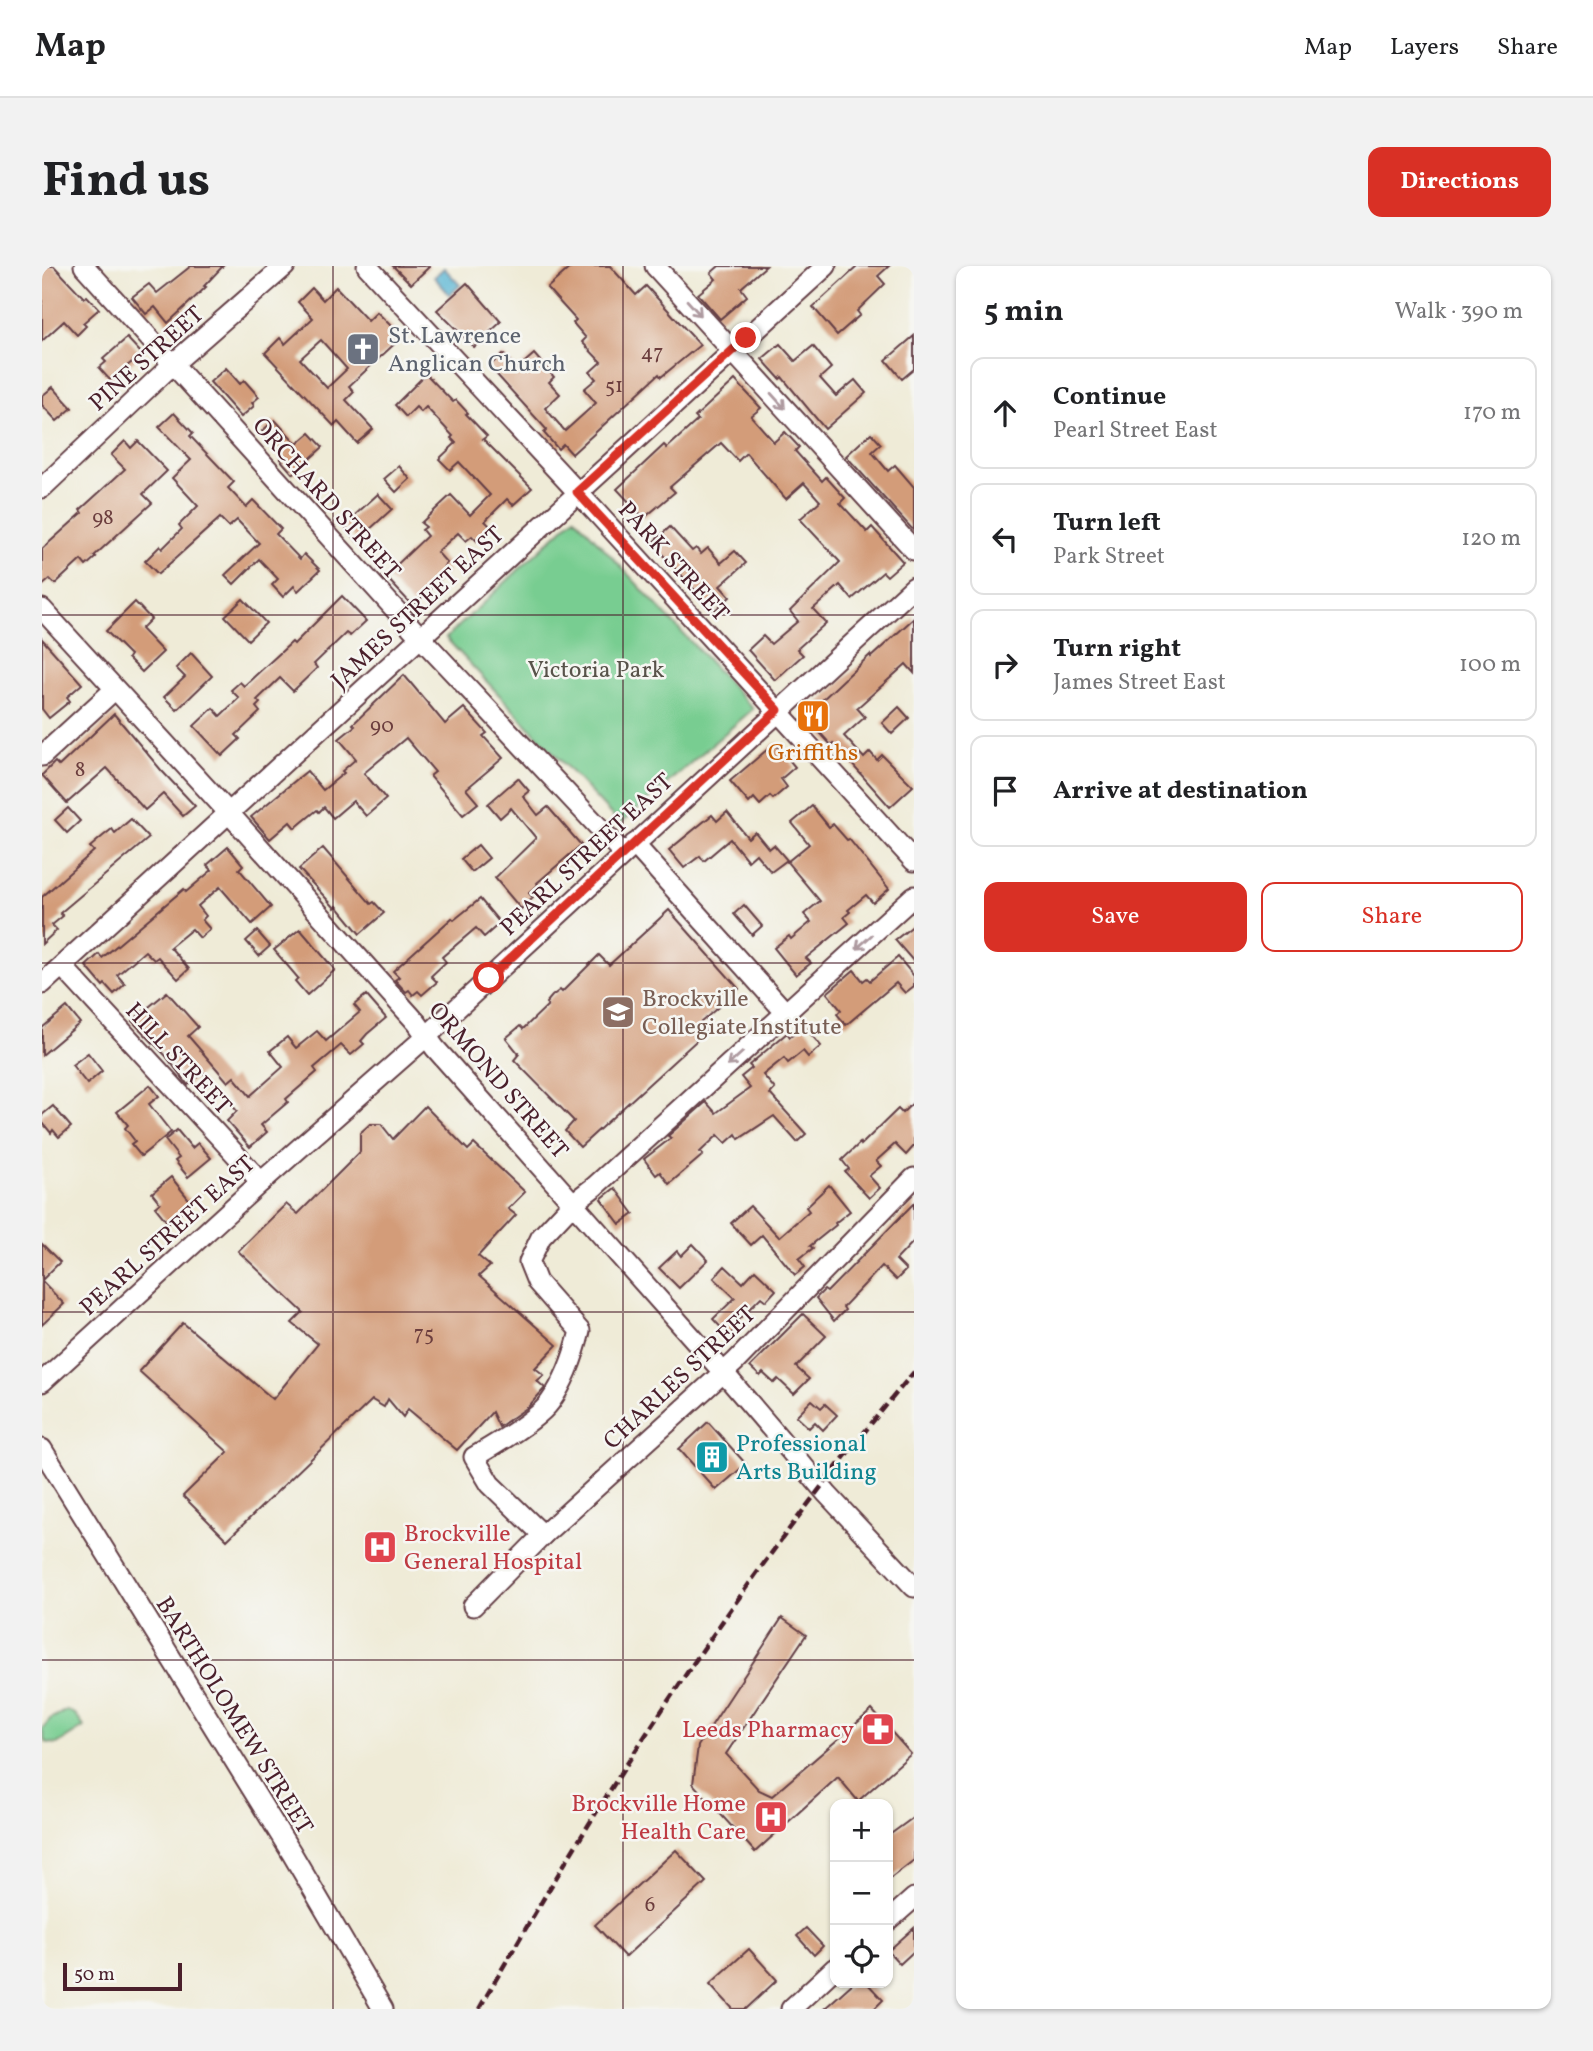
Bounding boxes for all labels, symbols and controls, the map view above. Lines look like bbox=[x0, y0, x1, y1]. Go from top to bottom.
text: Map bbox=[35, 25, 106, 71]
text: Map bbox=[1304, 31, 1352, 65]
text: Layers bbox=[1390, 31, 1459, 65]
text: Share bbox=[1497, 31, 1558, 65]
button: Directions bbox=[1368, 147, 1551, 217]
text: Find us bbox=[42, 148, 210, 217]
text: 5 min bbox=[984, 291, 1064, 333]
text: Walk · 390 m bbox=[1394, 296, 1523, 328]
street label: PINE STREET bbox=[82, 299, 212, 420]
one-way arrow bbox=[686, 299, 702, 317]
place label: St. Lawrence Anglican Church bbox=[388, 320, 566, 382]
route end bbox=[730, 322, 761, 353]
church icon: St. Lawrence Anglican Church bbox=[344, 330, 382, 368]
house number: 47 bbox=[641, 339, 663, 368]
house number: 51 bbox=[605, 372, 623, 401]
text: Continue bbox=[1053, 379, 1166, 415]
one-way arrow bbox=[770, 392, 786, 410]
icon: ahead bbox=[986, 394, 1024, 432]
text: 170 m bbox=[1463, 397, 1521, 429]
street label: ORCHARD STREET bbox=[243, 411, 408, 588]
text: Pearl Street East bbox=[1053, 415, 1217, 447]
street label: PARK STREET bbox=[609, 495, 736, 630]
house number: 98 bbox=[92, 504, 114, 533]
text: Turn left bbox=[1053, 505, 1161, 541]
street label: JAMES STREET EAST bbox=[324, 519, 512, 698]
icon: left bbox=[986, 520, 1024, 558]
text: 120 m bbox=[1461, 523, 1521, 555]
text: Park Street bbox=[1053, 541, 1165, 573]
text: Turn right bbox=[1053, 631, 1181, 667]
icon: right bbox=[986, 646, 1024, 684]
text: 100 m bbox=[1459, 649, 1521, 681]
park label: Victoria Park bbox=[527, 654, 665, 688]
text: James Street East bbox=[1053, 667, 1226, 699]
restaurant icon: Griffiths bbox=[794, 697, 832, 735]
house number: 90 bbox=[370, 712, 394, 741]
place label: Griffiths bbox=[768, 737, 858, 771]
house number: 8 bbox=[75, 756, 85, 785]
street label: PEARL STREET EAST bbox=[493, 766, 681, 945]
icon: arrive bbox=[986, 772, 1024, 810]
text: Arrive at destination bbox=[1053, 773, 1308, 809]
button: Save bbox=[984, 882, 1247, 952]
button: Share bbox=[1261, 882, 1523, 952]
one-way arrow bbox=[856, 933, 873, 950]
route start bbox=[473, 962, 504, 993]
place label: Brockville Collegiate Institute bbox=[642, 983, 842, 1045]
school or university icon: Brockville Collegiate Institute bbox=[599, 993, 637, 1031]
street label: ORMOND STREET bbox=[420, 995, 575, 1167]
street label: HILL STREET bbox=[116, 996, 239, 1123]
one-way arrow bbox=[727, 1050, 744, 1067]
street label: PEARL STREET EAST bbox=[73, 1148, 264, 1325]
street label: CHARLES STREET bbox=[597, 1299, 764, 1458]
house number: 75 bbox=[414, 1320, 434, 1349]
place label: Professional Arts Building bbox=[736, 1428, 877, 1490]
building icon: Professional Arts Building bbox=[693, 1438, 731, 1476]
place label: Brockville General Hospital bbox=[404, 1518, 582, 1580]
hospital icon: Brockville General Hospital bbox=[361, 1528, 399, 1566]
street label: BARTHOLOMEW STREET bbox=[146, 1591, 320, 1842]
pharmacy icon: Leeds Pharmacy bbox=[859, 1710, 897, 1748]
place label: Leeds Pharmacy bbox=[682, 1714, 854, 1748]
place label: Brockville Home Health Care bbox=[571, 1788, 746, 1850]
hospital icon: Brockville Home Health Care bbox=[752, 1798, 790, 1836]
map controls bbox=[830, 1799, 893, 1988]
button: + bbox=[830, 1799, 893, 1862]
button: − bbox=[830, 1862, 893, 1925]
house number: 6 bbox=[645, 1891, 655, 1920]
button: locate bbox=[830, 1925, 893, 1988]
scale bar bbox=[63, 1960, 182, 1992]
text: 50 m bbox=[74, 1962, 115, 1988]

